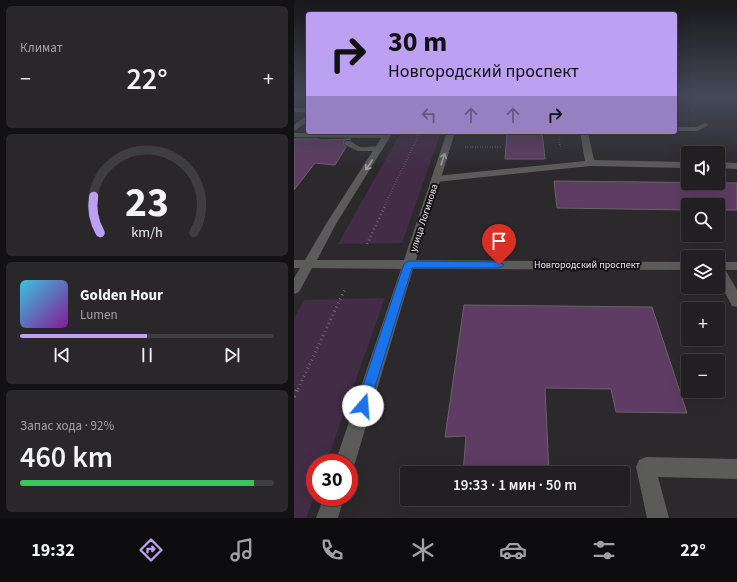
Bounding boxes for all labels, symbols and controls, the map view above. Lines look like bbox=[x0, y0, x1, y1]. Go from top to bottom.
text: 30 m bbox=[388, 22, 447, 62]
icon: right bbox=[322, 28, 374, 80]
text: Климат bbox=[20, 39, 63, 57]
text: 22° bbox=[126, 58, 168, 101]
text: Новгородский проспект bbox=[388, 59, 579, 84]
text: − bbox=[20, 63, 31, 95]
text: + bbox=[263, 63, 274, 95]
icon: left bbox=[418, 104, 440, 126]
icon: ahead bbox=[460, 104, 482, 126]
icon: ahead bbox=[502, 104, 524, 126]
icon: right bbox=[544, 104, 566, 126]
map controls bbox=[681, 146, 725, 398]
button: sound bbox=[681, 146, 725, 190]
one-way arrow bbox=[439, 154, 447, 166]
one-way arrow bbox=[364, 159, 372, 171]
text: 23 bbox=[125, 173, 169, 233]
street label: улица Логинова bbox=[406, 182, 442, 254]
button: search bbox=[681, 198, 725, 242]
text: km/h bbox=[131, 222, 163, 243]
pin bbox=[482, 224, 516, 265]
icon: arrive bbox=[488, 230, 510, 252]
button: layers bbox=[681, 250, 725, 294]
street label: Новгородский проспект bbox=[534, 258, 640, 272]
text: Golden Hour bbox=[80, 285, 163, 306]
button: + bbox=[681, 302, 725, 346]
text: Lumen bbox=[80, 306, 118, 324]
icon: previous bbox=[51, 344, 73, 366]
icon: pause bbox=[136, 344, 158, 366]
icon: next bbox=[221, 344, 243, 366]
button: − bbox=[681, 354, 725, 398]
position arrow bbox=[342, 385, 384, 427]
text: Запас хода · 92% bbox=[20, 417, 114, 435]
text: 460 km bbox=[20, 436, 113, 479]
speed limit sign: 30 bbox=[306, 454, 358, 506]
text: 19:33 · 1 мин · 50 m bbox=[453, 475, 577, 496]
icon: directions bbox=[137, 536, 165, 564]
icon: music bbox=[228, 536, 256, 564]
icon: phone bbox=[318, 536, 346, 564]
icon: climate bbox=[409, 536, 437, 564]
icon: car bbox=[499, 536, 527, 564]
icon: filters bbox=[590, 536, 618, 564]
text: 19:32 bbox=[31, 538, 75, 563]
text: 22° bbox=[680, 538, 706, 563]

